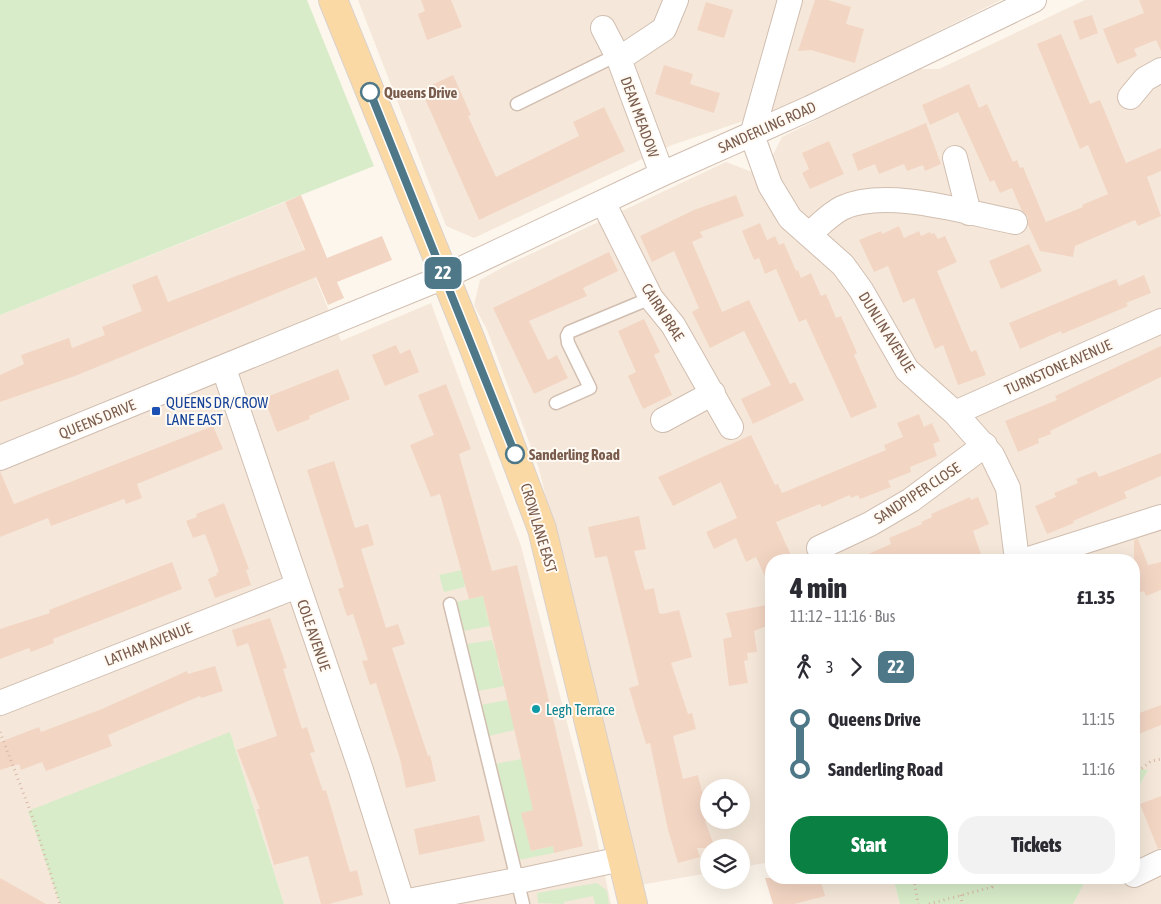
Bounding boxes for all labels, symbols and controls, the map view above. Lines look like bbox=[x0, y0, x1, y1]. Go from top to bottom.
street label: DEAN MEADOW bbox=[618, 74, 663, 160]
marker: Queens Drive bbox=[360, 82, 380, 102]
place label: Queens Drive bbox=[384, 84, 457, 101]
street label: SANDERLING ROAD bbox=[716, 98, 818, 156]
line badge: 22 bbox=[420, 257, 466, 289]
text: 22 bbox=[435, 262, 451, 283]
street label: CAIRN BRAE bbox=[638, 280, 688, 344]
street label: DUNLIN AVENUE bbox=[856, 289, 919, 376]
street label: TURNSTONE AVENUE bbox=[1002, 336, 1115, 398]
place label: QUEENS DR/CROW LANE EAST bbox=[166, 394, 268, 428]
street label: QUEENS DRIVE bbox=[56, 396, 138, 442]
marker: QUEENS DR/CROW LANE EAST bbox=[150, 405, 162, 417]
marker: Sanderling Road bbox=[505, 444, 525, 464]
place label: Sanderling Road bbox=[529, 446, 620, 463]
street label: SANDPIPER CLOSE bbox=[871, 459, 964, 527]
street label: CROW LANE EAST bbox=[517, 481, 561, 575]
text: 4 min bbox=[790, 572, 847, 604]
text: £1.35 bbox=[1077, 586, 1115, 608]
street label: COLE AVENUE bbox=[294, 597, 334, 673]
text: 11:12 – 11:16 · Bus bbox=[790, 607, 895, 625]
street label: LATHAM AVENUE bbox=[102, 619, 194, 669]
icon: walk bbox=[790, 653, 818, 681]
icon: forward bbox=[842, 653, 870, 681]
text: 22 bbox=[888, 656, 904, 677]
text: 3 bbox=[826, 658, 834, 676]
place label: Legh Terrace bbox=[546, 701, 615, 718]
marker: Legh Terrace bbox=[530, 703, 542, 715]
text: Queens Drive bbox=[828, 708, 921, 730]
text: 11:15 bbox=[1082, 710, 1115, 728]
text: Sanderling Road bbox=[828, 758, 943, 780]
text: 11:16 bbox=[1082, 760, 1115, 778]
map controls bbox=[700, 779, 750, 889]
button: locate bbox=[700, 779, 750, 829]
button: Start bbox=[790, 816, 948, 874]
button: Tickets bbox=[958, 816, 1115, 874]
button: layers bbox=[700, 839, 750, 889]

